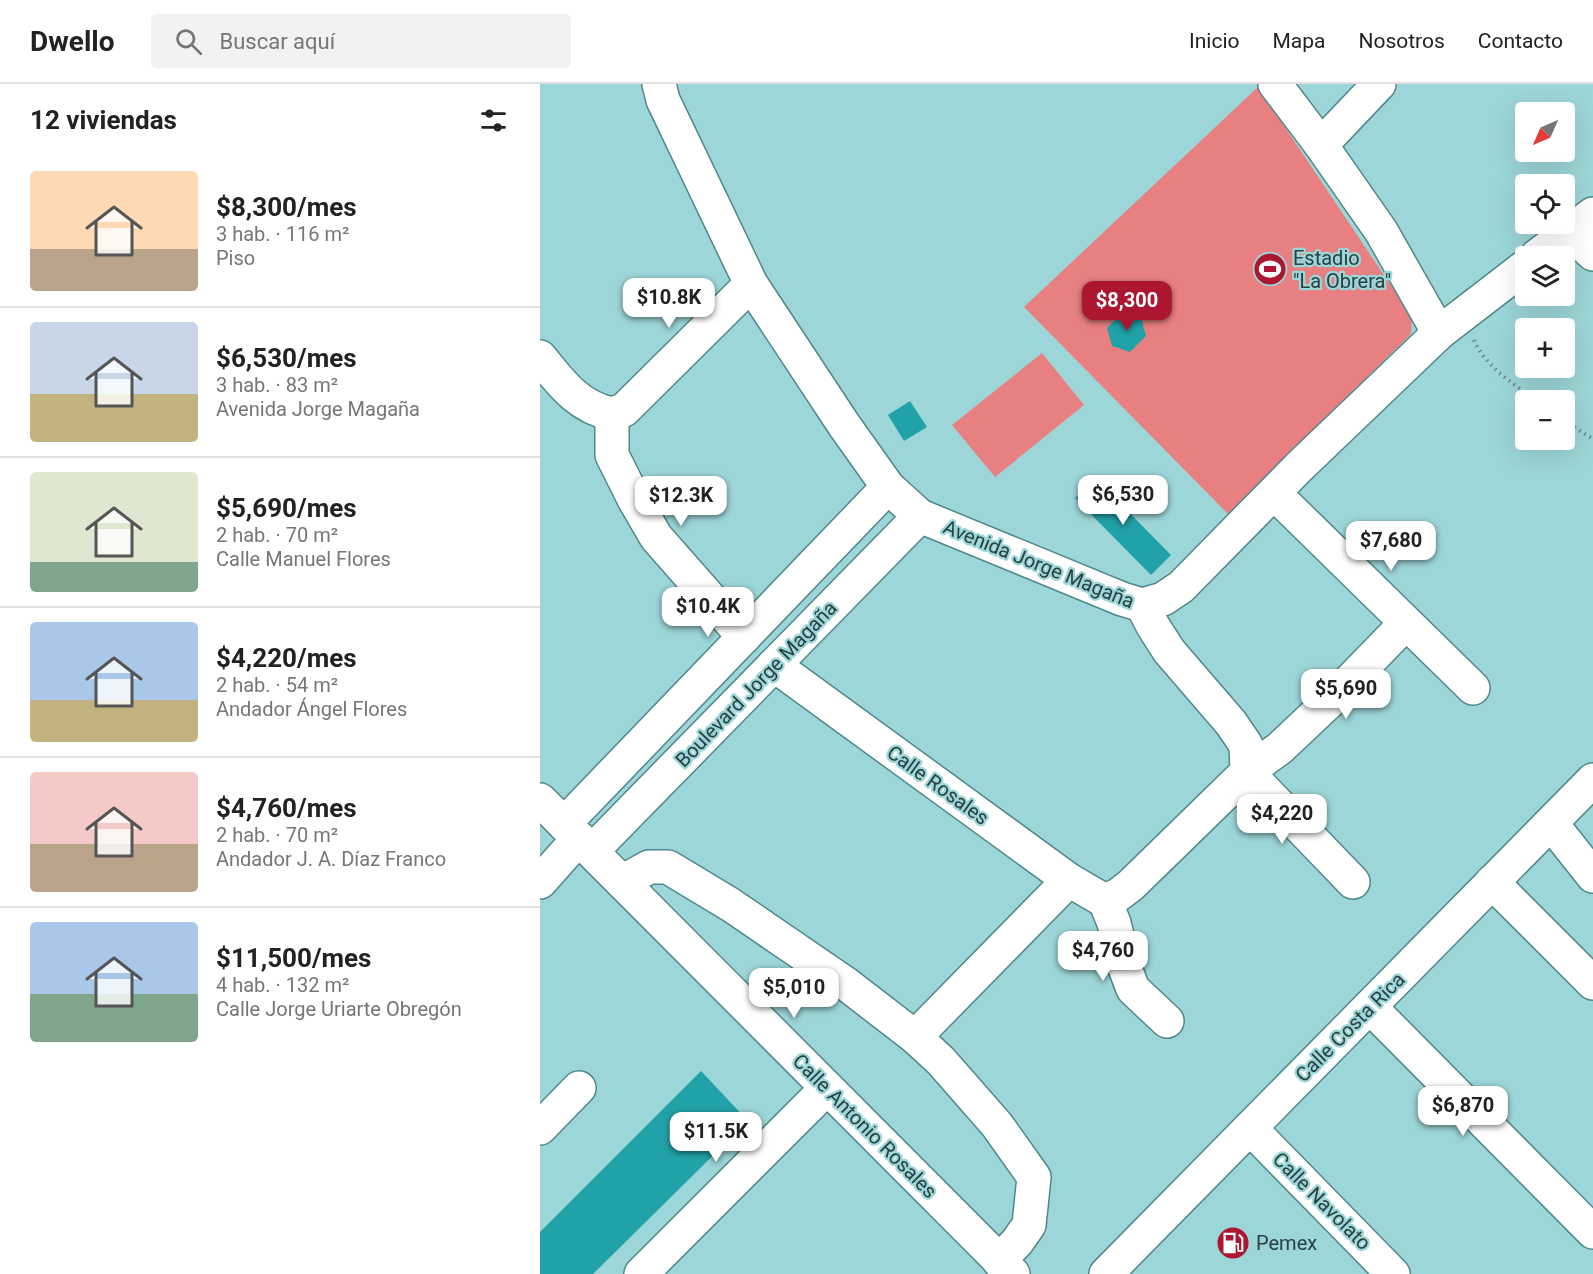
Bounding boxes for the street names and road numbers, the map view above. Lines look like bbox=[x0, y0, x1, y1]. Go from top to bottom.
street label: Avenida Jorge Magaña bbox=[940, 515, 1138, 613]
street label: Boulevard Jorge Magaña bbox=[670, 596, 842, 772]
street label: Calle Rosales bbox=[882, 740, 994, 830]
street label: Calle Costa Rica bbox=[1290, 967, 1410, 1087]
street label: Calle Antonio Rosales bbox=[788, 1049, 942, 1203]
street label: Calle Navolato bbox=[1268, 1147, 1376, 1255]

